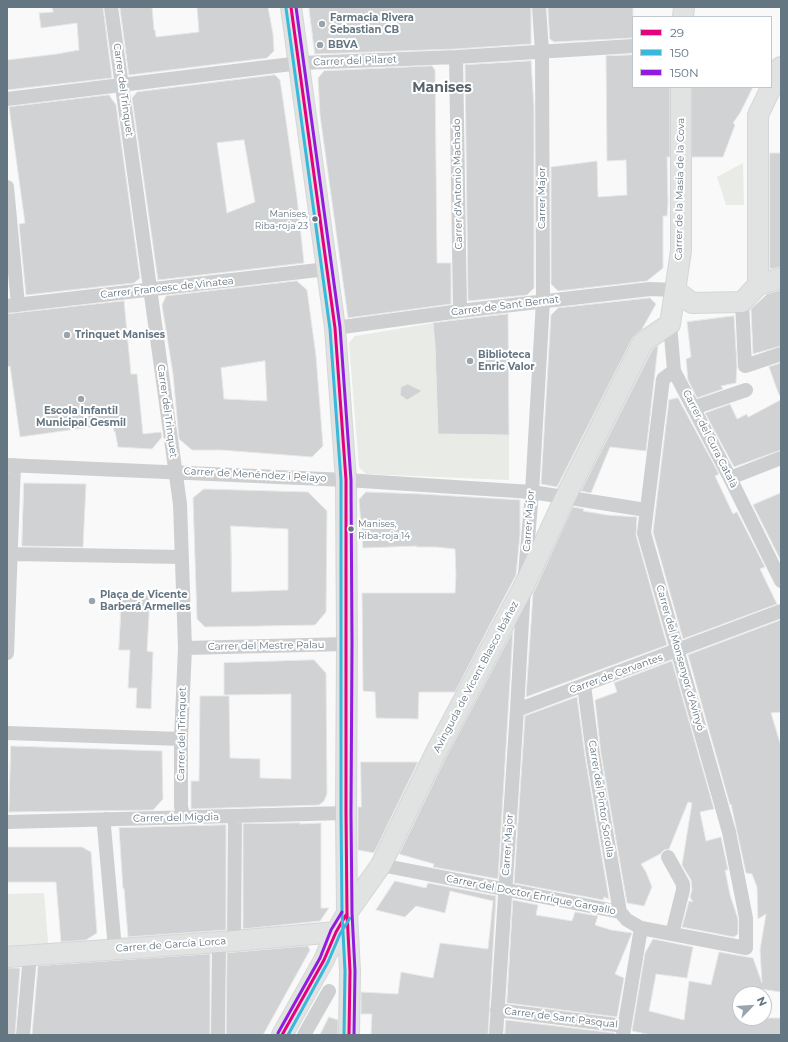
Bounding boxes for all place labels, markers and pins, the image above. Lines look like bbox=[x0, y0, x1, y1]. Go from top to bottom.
place label: Farmacia Rivera Sebastian CB bbox=[330, 12, 414, 36]
marker: Farmacia Rivera Sebastian CB bbox=[317, 19, 327, 29]
place label: BBVA bbox=[328, 39, 358, 51]
marker: BBVA bbox=[315, 40, 325, 50]
place label: Manises, Riba-roja 23 bbox=[255, 209, 308, 230]
marker: Manises, Riba-roja 23 bbox=[310, 214, 320, 224]
place label: Trinquet Manises bbox=[75, 329, 165, 341]
marker: Trinquet Manises bbox=[62, 330, 72, 340]
place label: Biblioteca Enric Valor bbox=[478, 349, 535, 372]
marker: Biblioteca Enric Valor bbox=[465, 356, 475, 366]
marker: Escola Infantil Municipal Gesmil bbox=[76, 394, 86, 404]
place label: Escola Infantil Municipal Gesmil bbox=[36, 405, 126, 428]
place label: Manises, Riba-roja 14 bbox=[358, 519, 410, 540]
marker: Manises, Riba-roja 14 bbox=[346, 524, 356, 534]
place label: Plaça de Vicente Barberá Armelles bbox=[100, 589, 191, 612]
marker: Plaça de Vicente Barberá Armelles bbox=[87, 596, 97, 606]

